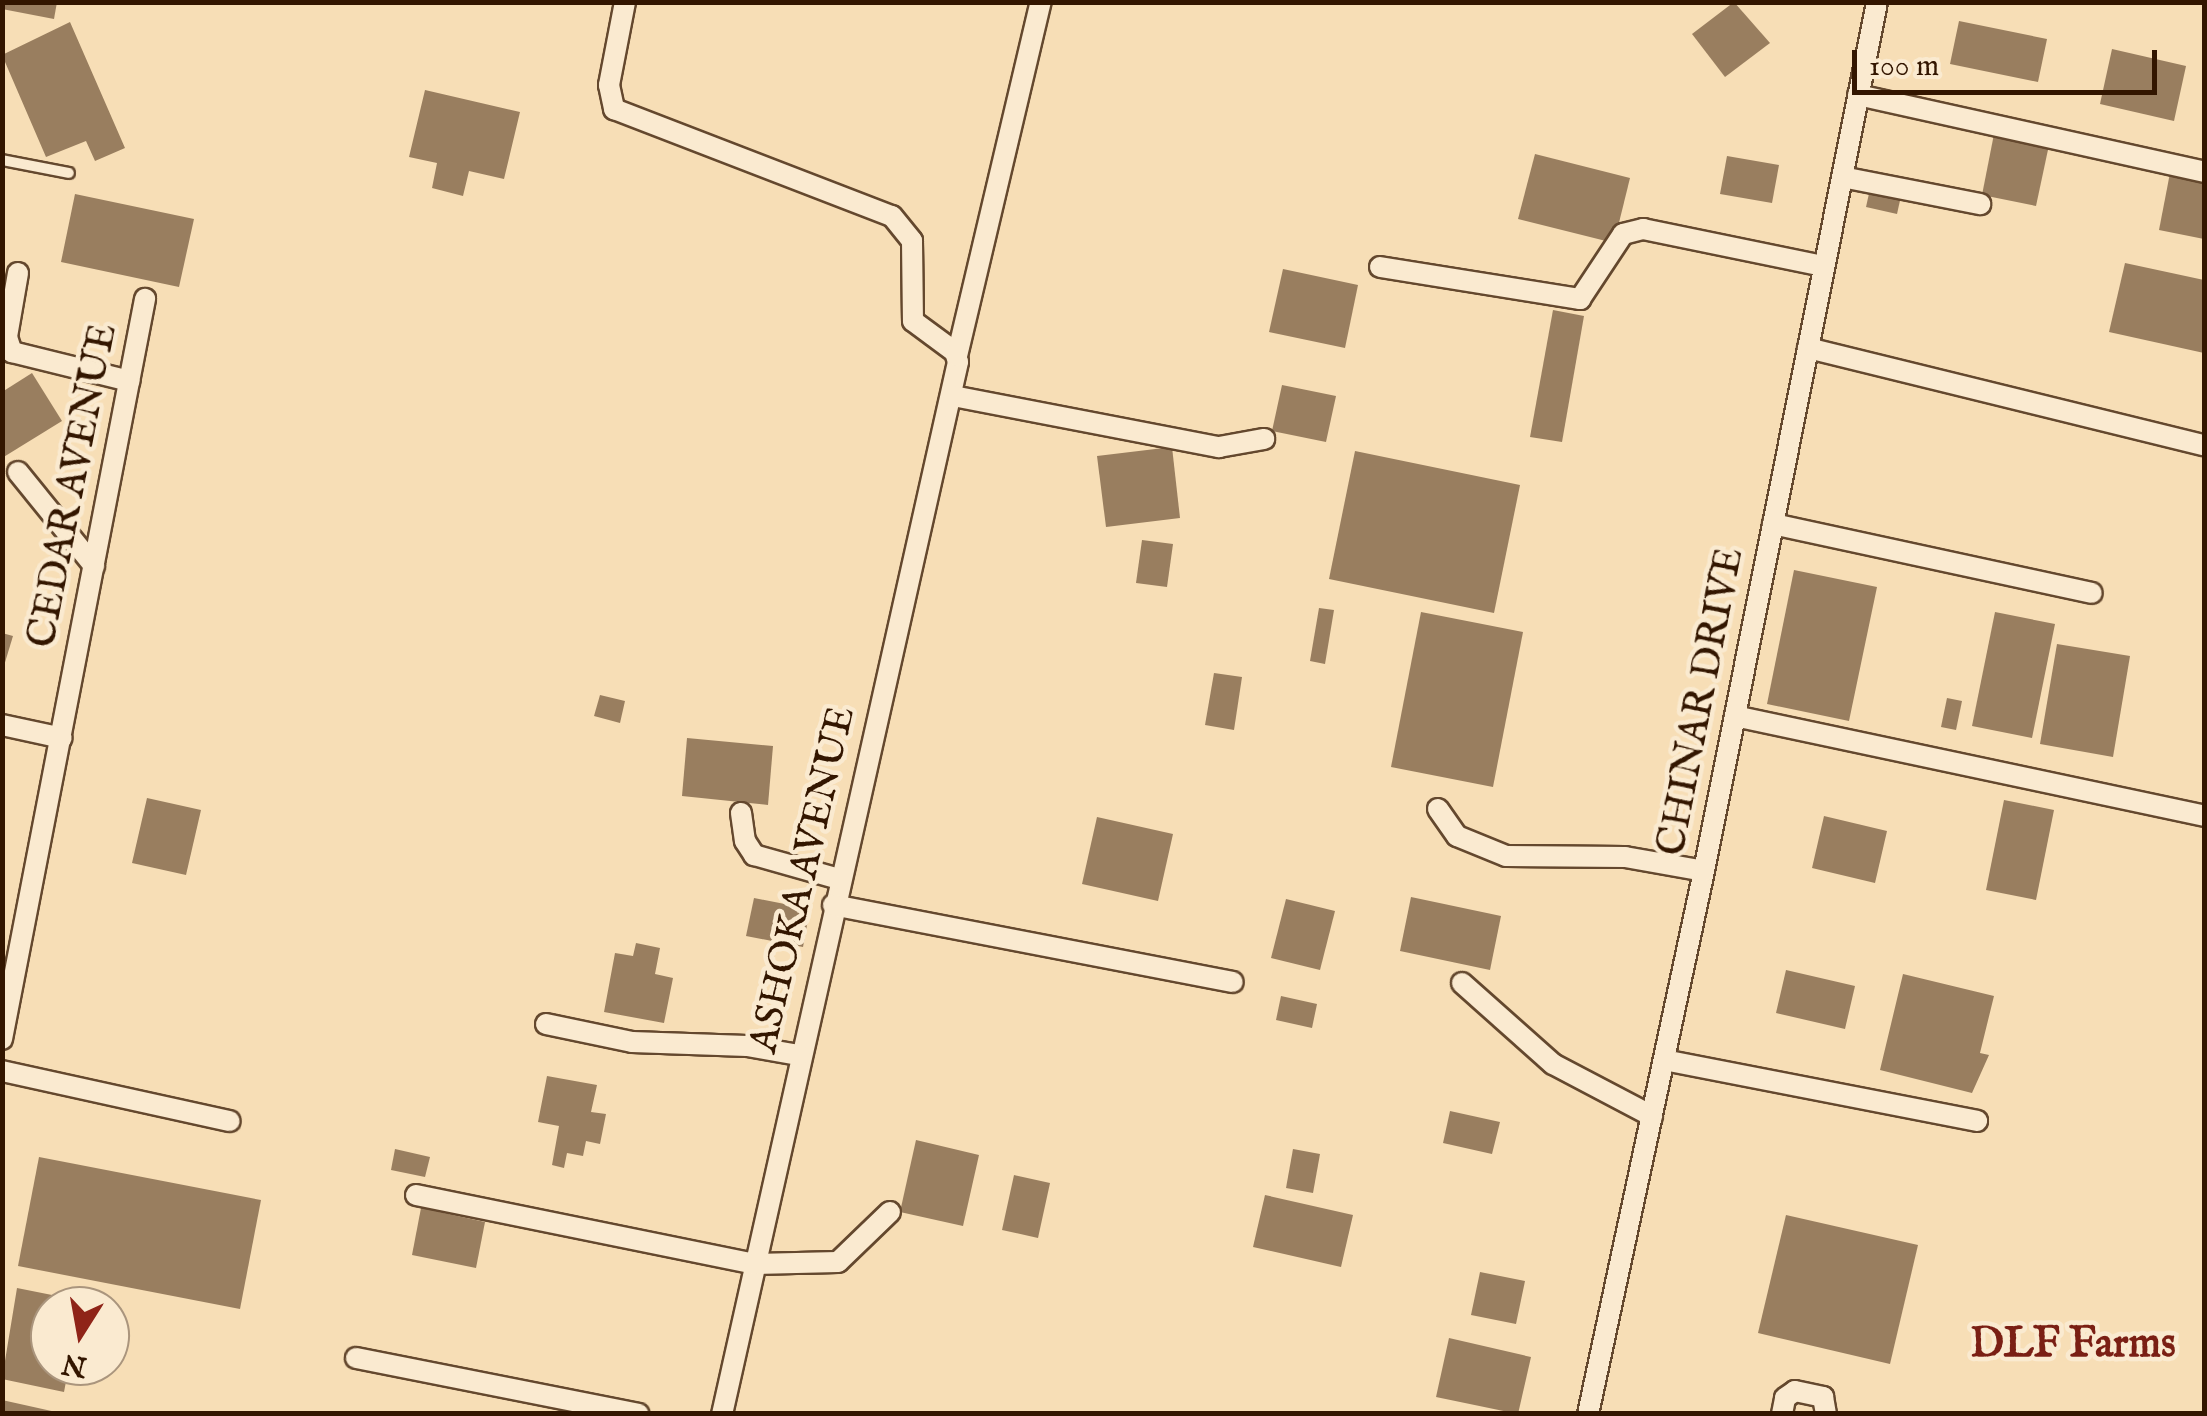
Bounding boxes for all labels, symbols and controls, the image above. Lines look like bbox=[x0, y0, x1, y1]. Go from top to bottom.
scale bar bbox=[1857, 30, 2162, 92]
text: 100 m bbox=[1869, 48, 1939, 86]
street label: CEDAR AVENUE bbox=[19, 320, 129, 652]
street label: CHINAR DRIVE bbox=[1649, 544, 1755, 860]
street label: ASHOKA AVENUE bbox=[741, 702, 867, 1058]
north arrow bbox=[30, 1286, 130, 1386]
district label: DLF Farms bbox=[1970, 1320, 2176, 1370]
text: N bbox=[59, 1344, 90, 1383]

